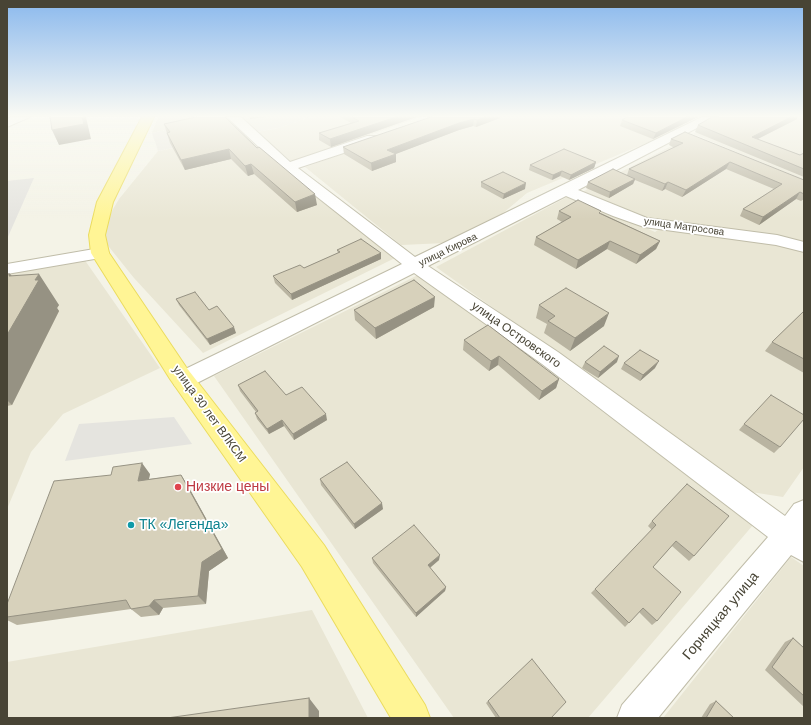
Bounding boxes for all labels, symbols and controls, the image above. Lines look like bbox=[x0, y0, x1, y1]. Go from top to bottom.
street label: улица Матросова bbox=[643, 215, 725, 239]
street label: улица Кирова bbox=[417, 231, 479, 269]
street label: улица Островского bbox=[469, 299, 563, 371]
street label: улица 30 лет ВЛКСМ bbox=[169, 363, 249, 465]
place label: Низкие цены bbox=[186, 479, 269, 495]
marker: Низкие цены bbox=[173, 482, 183, 492]
place label: ТК «Легенда» bbox=[139, 517, 228, 533]
marker: ТК «Легенда» bbox=[126, 520, 136, 530]
street label: Горняцкая улица bbox=[679, 569, 763, 663]

